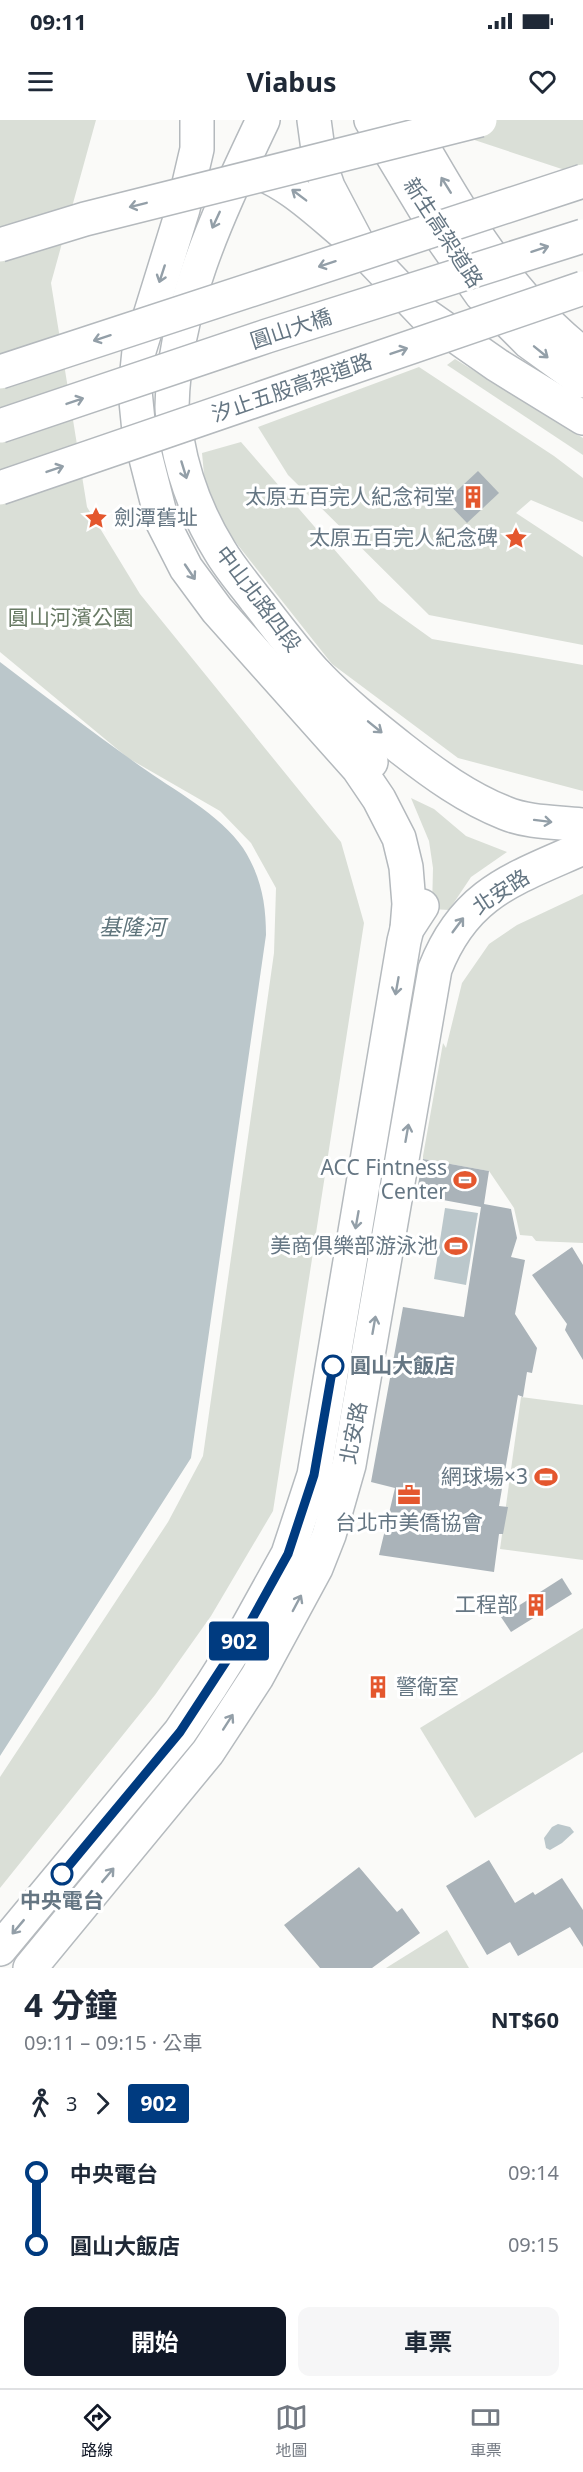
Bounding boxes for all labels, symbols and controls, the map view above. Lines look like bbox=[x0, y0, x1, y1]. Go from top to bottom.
text: 09:11 bbox=[30, 6, 87, 36]
text: Viabus bbox=[247, 63, 336, 100]
icon: menu bbox=[24, 65, 57, 98]
icon: heart bbox=[526, 65, 559, 98]
street label: 新生高架道路 bbox=[398, 172, 490, 293]
one-way arrow bbox=[440, 177, 452, 194]
one-way arrow bbox=[291, 189, 307, 201]
one-way arrow bbox=[129, 200, 148, 212]
one-way arrow bbox=[210, 210, 222, 228]
one-way arrow bbox=[530, 243, 549, 254]
one-way arrow bbox=[318, 259, 337, 270]
one-way arrow bbox=[156, 264, 167, 283]
street label: 圓山大橋 bbox=[246, 302, 335, 354]
one-way arrow bbox=[93, 333, 112, 344]
one-way arrow bbox=[389, 345, 407, 356]
one-way arrow bbox=[533, 345, 549, 358]
street label: 汐止五股高架道路 bbox=[208, 346, 376, 428]
one-way arrow bbox=[65, 395, 84, 406]
one-way arrow bbox=[179, 460, 190, 479]
one-way arrow bbox=[45, 463, 64, 474]
place label: 太原五百完人紀念祠堂 bbox=[245, 482, 455, 510]
building icon: 太原五百完人紀念祠堂 bbox=[460, 484, 486, 510]
place label: 劍潭舊址 bbox=[114, 503, 198, 531]
place icon: 劍潭舊址 bbox=[83, 505, 109, 531]
place label: 太原五百完人紀念碑 bbox=[309, 523, 498, 551]
place icon: 太原五百完人紀念碑 bbox=[503, 525, 529, 551]
street label: 中山北路四段 bbox=[210, 540, 308, 657]
one-way arrow bbox=[184, 564, 196, 580]
park label: 圓山河濱公園 bbox=[8, 603, 134, 631]
one-way arrow bbox=[367, 721, 383, 734]
one-way arrow bbox=[532, 815, 552, 826]
street label: 北安路 bbox=[466, 862, 534, 920]
water label: 基隆河 bbox=[99, 911, 169, 941]
one-way arrow bbox=[451, 917, 464, 933]
one-way arrow bbox=[391, 976, 402, 996]
one-way arrow bbox=[402, 1123, 413, 1143]
place label: ACC Fintness Center bbox=[321, 1153, 447, 1205]
sports icon: ACC Fintness Center bbox=[452, 1167, 478, 1193]
one-way arrow bbox=[352, 1210, 363, 1229]
place label: 美商俱樂部游泳池 bbox=[270, 1231, 438, 1259]
sports icon: 美商俱樂部游泳池 bbox=[443, 1233, 469, 1259]
one-way arrow bbox=[369, 1315, 380, 1335]
place label: 圓山大飯店 bbox=[350, 1351, 455, 1379]
marker: 圓山大飯店 bbox=[322, 1355, 344, 1377]
street label: 北安路 bbox=[333, 1399, 373, 1466]
place label: 網球場×3 bbox=[441, 1462, 528, 1490]
sports icon: 網球場×3 bbox=[533, 1464, 559, 1490]
office icon: 台北市美僑協會 bbox=[396, 1482, 422, 1508]
place label: 台北市美僑協會 bbox=[336, 1508, 483, 1536]
place label: 工程部 bbox=[455, 1590, 518, 1618]
building icon: 工程部 bbox=[523, 1592, 549, 1618]
one-way arrow bbox=[291, 1595, 303, 1612]
line badge: 902 bbox=[204, 1622, 274, 1660]
text: 902 bbox=[221, 1627, 257, 1655]
place label: 警衛室 bbox=[396, 1672, 459, 1700]
building icon: 警衛室 bbox=[365, 1674, 391, 1700]
one-way arrow bbox=[222, 1714, 234, 1730]
marker: 中央電台 bbox=[51, 1863, 73, 1885]
one-way arrow bbox=[101, 1868, 115, 1883]
place label: 中央電台 bbox=[20, 1886, 104, 1914]
one-way arrow bbox=[11, 1919, 25, 1934]
text: 4 分鐘 bbox=[24, 1982, 117, 2027]
text: NT$60 bbox=[491, 2004, 559, 2034]
text: 09:11 – 09:15 · 公車 bbox=[24, 2029, 202, 2056]
icon: walk bbox=[24, 2087, 57, 2120]
icon: forward bbox=[86, 2087, 119, 2120]
text: 902 bbox=[140, 2089, 177, 2117]
text: 3 bbox=[66, 2090, 77, 2117]
text: 中央電台 bbox=[70, 2158, 158, 2188]
text: 09:14 bbox=[508, 2159, 559, 2186]
text: 圓山大飯店 bbox=[70, 2230, 180, 2260]
text: 09:15 bbox=[508, 2231, 559, 2258]
button: 開始 bbox=[24, 2307, 286, 2376]
button: 車票 bbox=[298, 2307, 559, 2376]
tab: 路線 bbox=[81, 2401, 114, 2461]
tab: 地圖 bbox=[275, 2401, 308, 2461]
tab: 車票 bbox=[469, 2401, 502, 2461]

